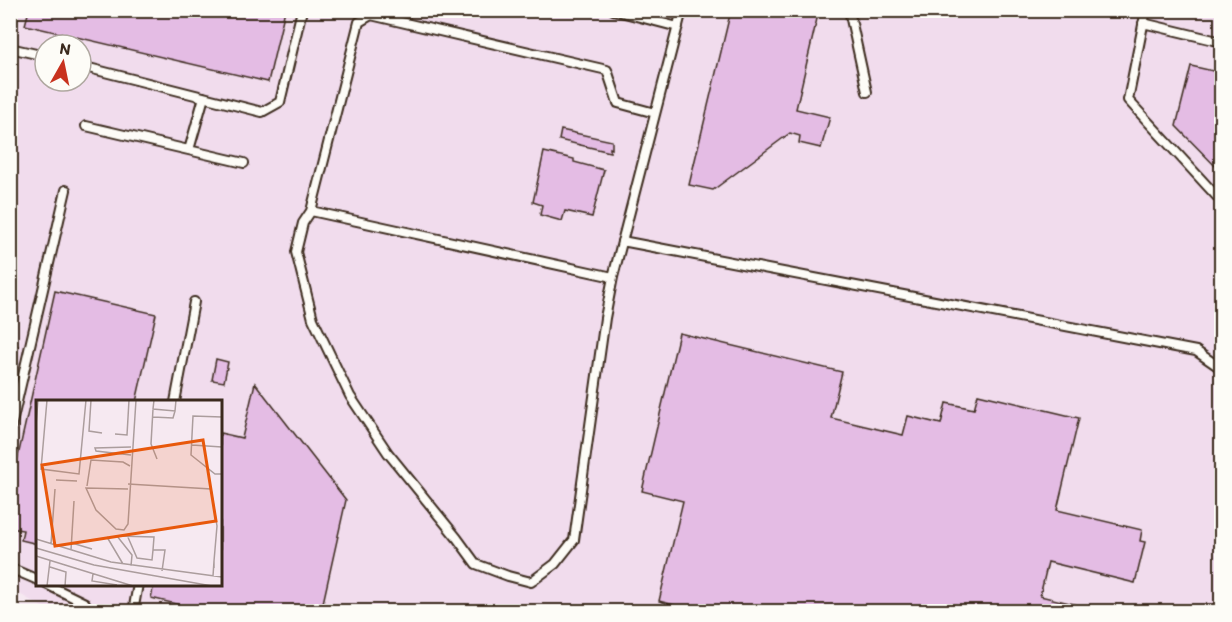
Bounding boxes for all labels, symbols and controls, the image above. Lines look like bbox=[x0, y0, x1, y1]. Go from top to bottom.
north arrow bbox=[33, 33, 93, 93]
text: N bbox=[58, 38, 72, 59]
inset map bbox=[36, 400, 222, 586]

